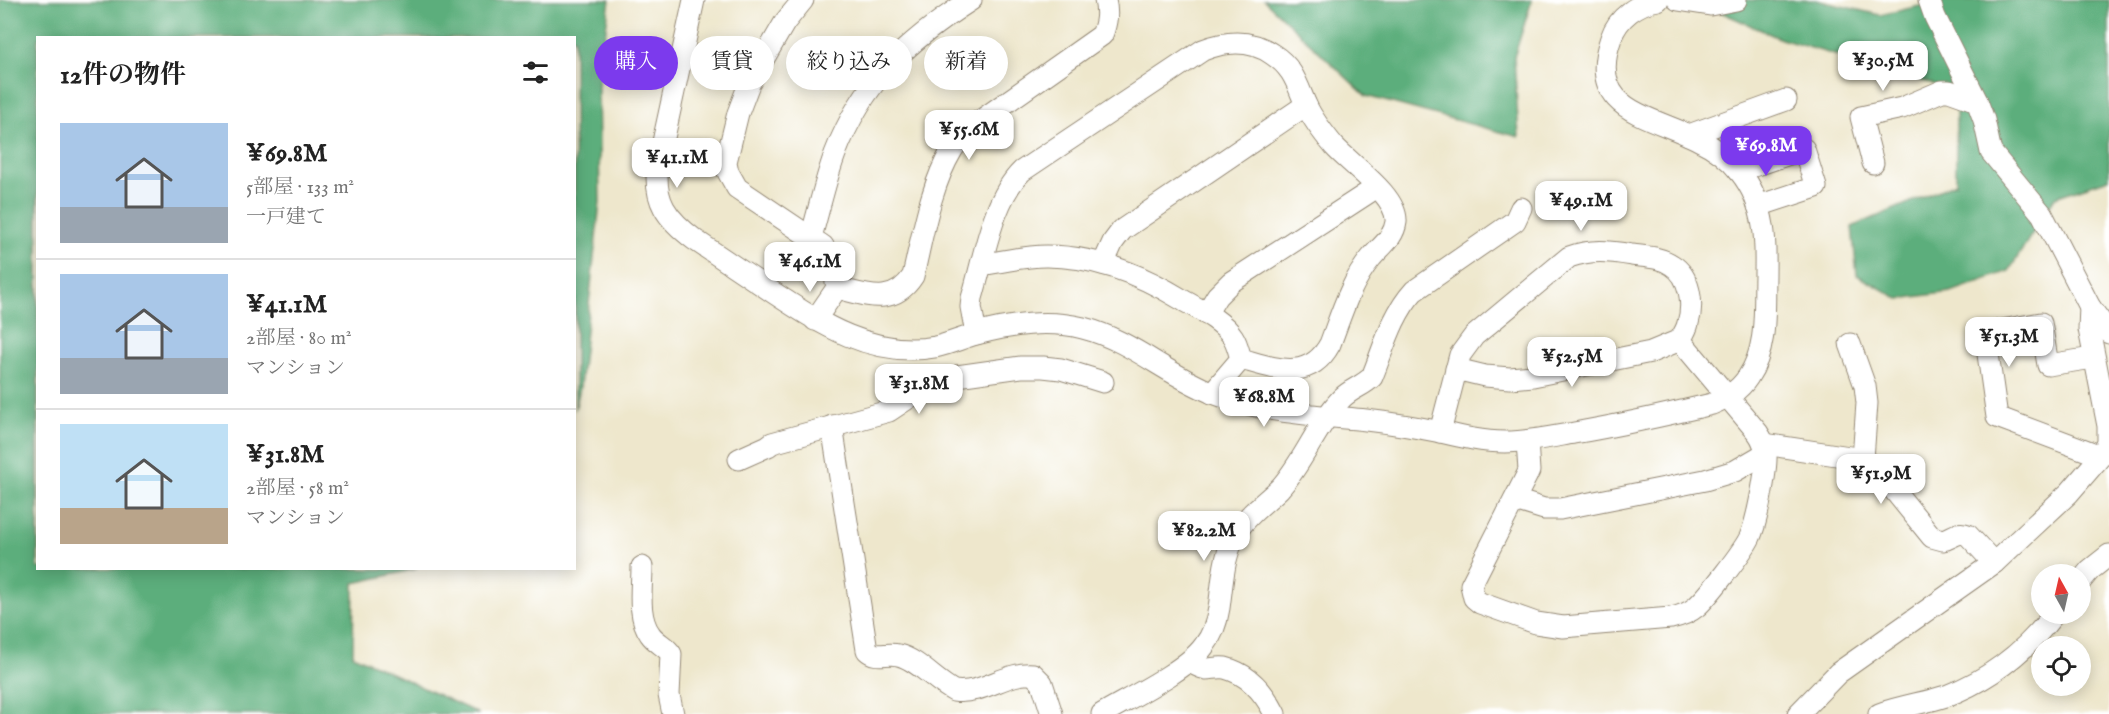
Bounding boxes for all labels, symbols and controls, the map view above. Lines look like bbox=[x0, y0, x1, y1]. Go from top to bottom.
chip: 購入 bbox=[594, 36, 678, 90]
chip: 賃貸 bbox=[690, 36, 774, 90]
chip: 絞り込み bbox=[786, 36, 912, 90]
chip: 新着 bbox=[924, 36, 1008, 90]
pin: ¥30.5M bbox=[1834, 41, 1932, 92]
text: ¥30.5M bbox=[1852, 48, 1914, 73]
icon: filters bbox=[519, 56, 552, 89]
text: 12件の物件 bbox=[60, 59, 186, 92]
pin: ¥55.6M bbox=[920, 110, 1018, 161]
text: ¥55.6M bbox=[939, 117, 999, 142]
pin: ¥69.8M bbox=[1717, 126, 1815, 177]
text: ¥69.8M bbox=[1735, 133, 1797, 158]
text: ¥69.8M bbox=[246, 137, 328, 170]
pin: ¥41.1M bbox=[628, 138, 726, 189]
text: ¥41.1M bbox=[646, 145, 708, 170]
icon: home bbox=[108, 147, 180, 219]
text: 5部屋 · 133 m² bbox=[246, 175, 354, 200]
pin: ¥49.1M bbox=[1532, 181, 1630, 232]
text: ¥49.1M bbox=[1549, 188, 1613, 213]
text: 一戸建て bbox=[246, 205, 326, 230]
pin: ¥46.1M bbox=[761, 242, 859, 293]
text: ¥46.1M bbox=[778, 249, 842, 274]
text: ¥41.1M bbox=[246, 288, 327, 321]
icon: home bbox=[108, 298, 180, 370]
pin: ¥51.3M bbox=[1960, 317, 2058, 368]
text: ¥51.3M bbox=[1979, 324, 2039, 349]
text: 2部屋 · 80 m² bbox=[246, 326, 352, 351]
pin: ¥52.5M bbox=[1523, 337, 1621, 388]
text: ¥52.5M bbox=[1541, 344, 1603, 369]
text: マンション bbox=[246, 356, 345, 381]
pin: ¥31.8M bbox=[870, 364, 968, 415]
text: ¥31.8M bbox=[889, 371, 949, 396]
pin: ¥68.8M bbox=[1215, 377, 1313, 428]
text: ¥68.8M bbox=[1233, 384, 1295, 409]
text: ¥31.8M bbox=[246, 438, 325, 471]
icon: home bbox=[108, 448, 180, 520]
pin: ¥51.9M bbox=[1832, 454, 1930, 505]
text: ¥51.9M bbox=[1850, 461, 1912, 486]
text: 2部屋 · 58 m² bbox=[246, 476, 349, 501]
text: マンション bbox=[246, 506, 345, 531]
pin: ¥82.2M bbox=[1155, 511, 1253, 562]
text: ¥82.2M bbox=[1172, 518, 1236, 543]
north arrow bbox=[2031, 564, 2091, 624]
map controls bbox=[2031, 564, 2091, 696]
button: locate bbox=[2031, 636, 2091, 696]

